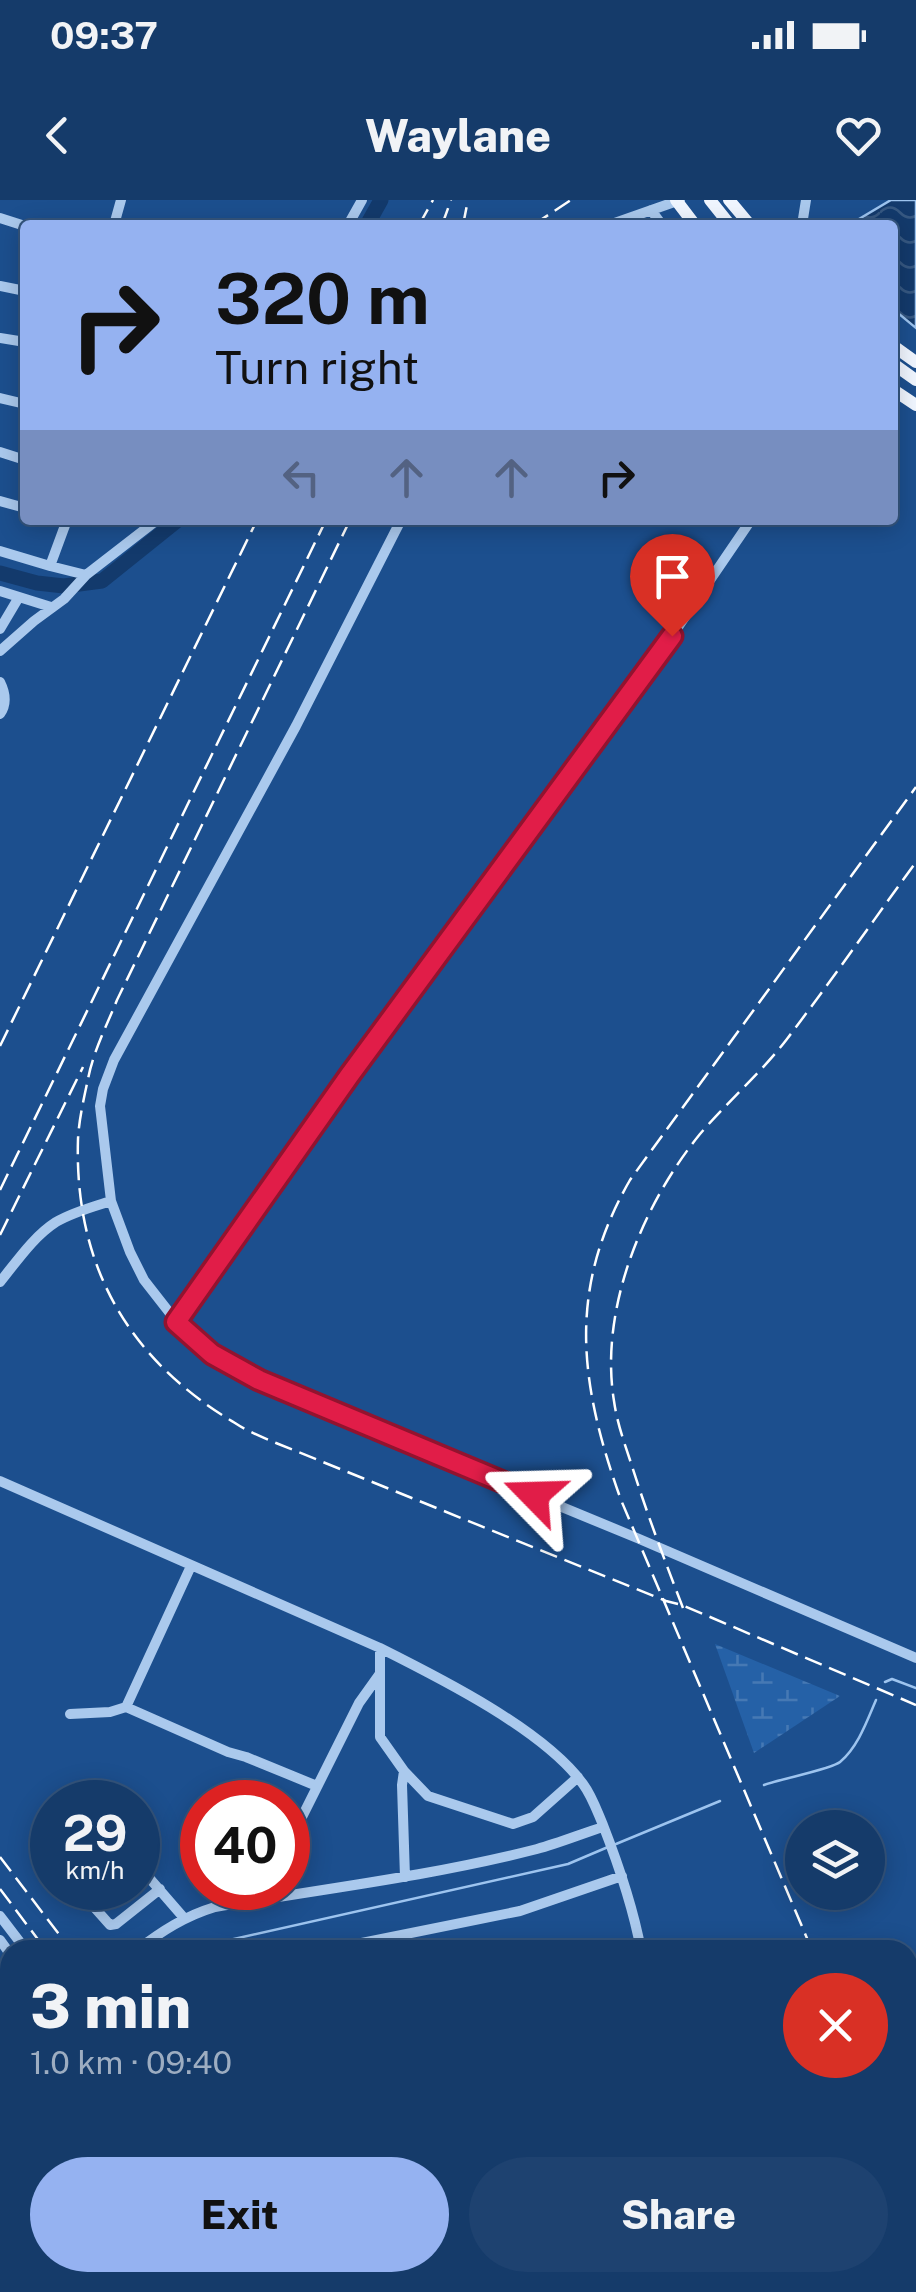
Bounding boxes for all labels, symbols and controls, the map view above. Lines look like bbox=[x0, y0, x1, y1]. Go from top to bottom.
text: 09:37 bbox=[50, 13, 158, 58]
icon: back bbox=[30, 108, 85, 163]
icon: heart bbox=[831, 108, 886, 163]
text: Waylane bbox=[365, 109, 551, 162]
text: 320 m bbox=[215, 257, 430, 340]
icon: right bbox=[50, 260, 180, 390]
text: Turn right bbox=[215, 341, 419, 394]
icon: left bbox=[274, 450, 329, 505]
icon: ahead bbox=[379, 450, 434, 505]
icon: ahead bbox=[484, 450, 539, 505]
icon: right bbox=[589, 450, 644, 505]
pin bbox=[630, 534, 715, 637]
icon: arrive bbox=[645, 549, 700, 604]
position arrow bbox=[482, 1443, 586, 1547]
speed limit sign: 40 bbox=[180, 1780, 310, 1910]
text: 29 bbox=[63, 1803, 127, 1862]
map controls bbox=[785, 1810, 885, 1910]
button: layers bbox=[785, 1810, 885, 1910]
text: km/h bbox=[66, 1855, 124, 1885]
text: 3 min bbox=[30, 1971, 191, 2042]
button: close bbox=[783, 1973, 888, 2078]
text: 1.0 km · 09:40 bbox=[30, 2044, 232, 2081]
button: Exit bbox=[30, 2157, 449, 2272]
button: Share bbox=[469, 2157, 888, 2272]

